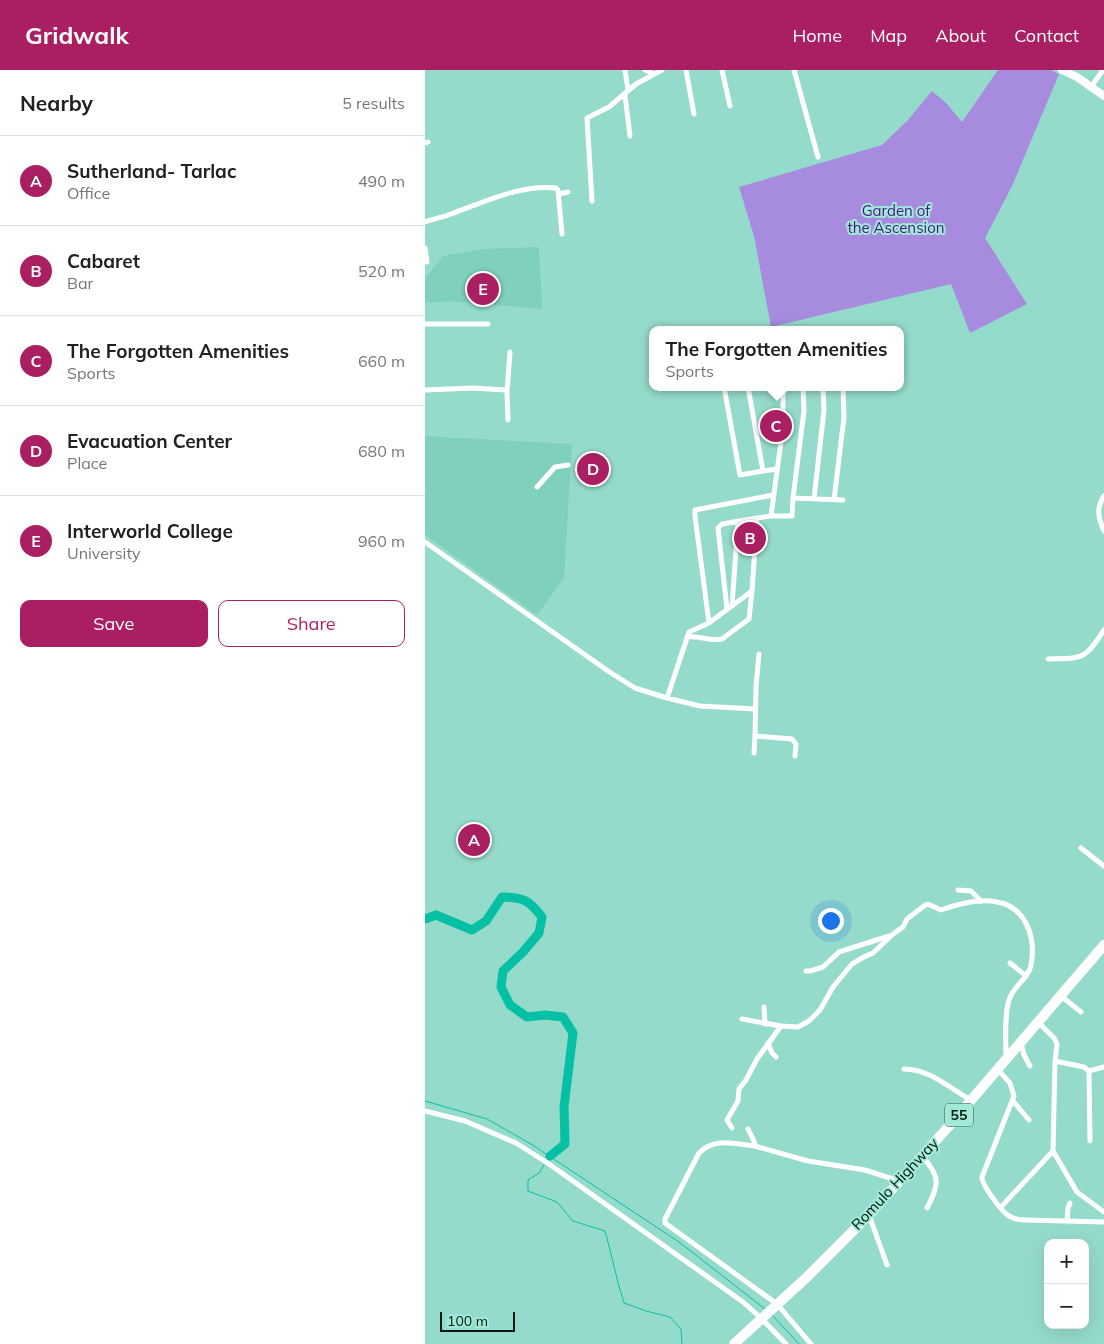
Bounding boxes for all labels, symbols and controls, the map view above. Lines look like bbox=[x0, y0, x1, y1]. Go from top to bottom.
text: Gridwalk bbox=[25, 20, 129, 50]
text: Home bbox=[792, 24, 842, 47]
text: Map bbox=[870, 24, 907, 47]
text: About bbox=[935, 24, 986, 47]
text: Contact bbox=[1014, 24, 1079, 47]
text: Nearby bbox=[20, 90, 93, 116]
text: 5 results bbox=[342, 93, 405, 113]
text: Sutherland- Tarlac bbox=[67, 159, 236, 183]
text: A bbox=[30, 171, 42, 191]
text: 490 m bbox=[358, 171, 405, 191]
text: Office bbox=[67, 183, 110, 203]
park label: Garden of the Ascension bbox=[847, 201, 945, 237]
text: Cabaret bbox=[67, 249, 140, 273]
text: B bbox=[30, 261, 42, 281]
text: 520 m bbox=[358, 261, 405, 281]
pin: E bbox=[467, 270, 499, 308]
text: Bar bbox=[67, 273, 93, 293]
popup bbox=[649, 326, 904, 391]
text: The Forgotten Amenities bbox=[666, 337, 888, 361]
text: The Forgotten Amenities bbox=[67, 339, 289, 363]
text: C bbox=[31, 351, 41, 371]
text: 660 m bbox=[358, 351, 405, 371]
text: Sports bbox=[666, 361, 714, 381]
text: Sports bbox=[67, 363, 115, 383]
pin: C bbox=[760, 407, 792, 445]
text: Evacuation Center bbox=[67, 429, 232, 453]
text: D bbox=[30, 441, 42, 461]
text: 680 m bbox=[358, 441, 405, 461]
pin: D bbox=[577, 450, 609, 488]
text: Place bbox=[67, 453, 107, 473]
text: Interworld College bbox=[67, 519, 233, 543]
pin: B bbox=[734, 519, 766, 557]
text: E bbox=[31, 531, 41, 551]
text: 960 m bbox=[358, 531, 405, 551]
text: University bbox=[67, 543, 141, 563]
button: Save bbox=[20, 600, 208, 647]
button: Share bbox=[218, 600, 405, 647]
pin: A bbox=[458, 821, 490, 859]
your location bbox=[818, 908, 844, 934]
road number: 55 bbox=[945, 1104, 973, 1126]
street label: Romulo Highway bbox=[847, 1134, 942, 1234]
map controls bbox=[1044, 1239, 1089, 1329]
button: + bbox=[1044, 1239, 1089, 1284]
button: − bbox=[1044, 1284, 1089, 1329]
scale bar bbox=[440, 1309, 515, 1332]
text: 100 m bbox=[447, 1312, 488, 1330]

